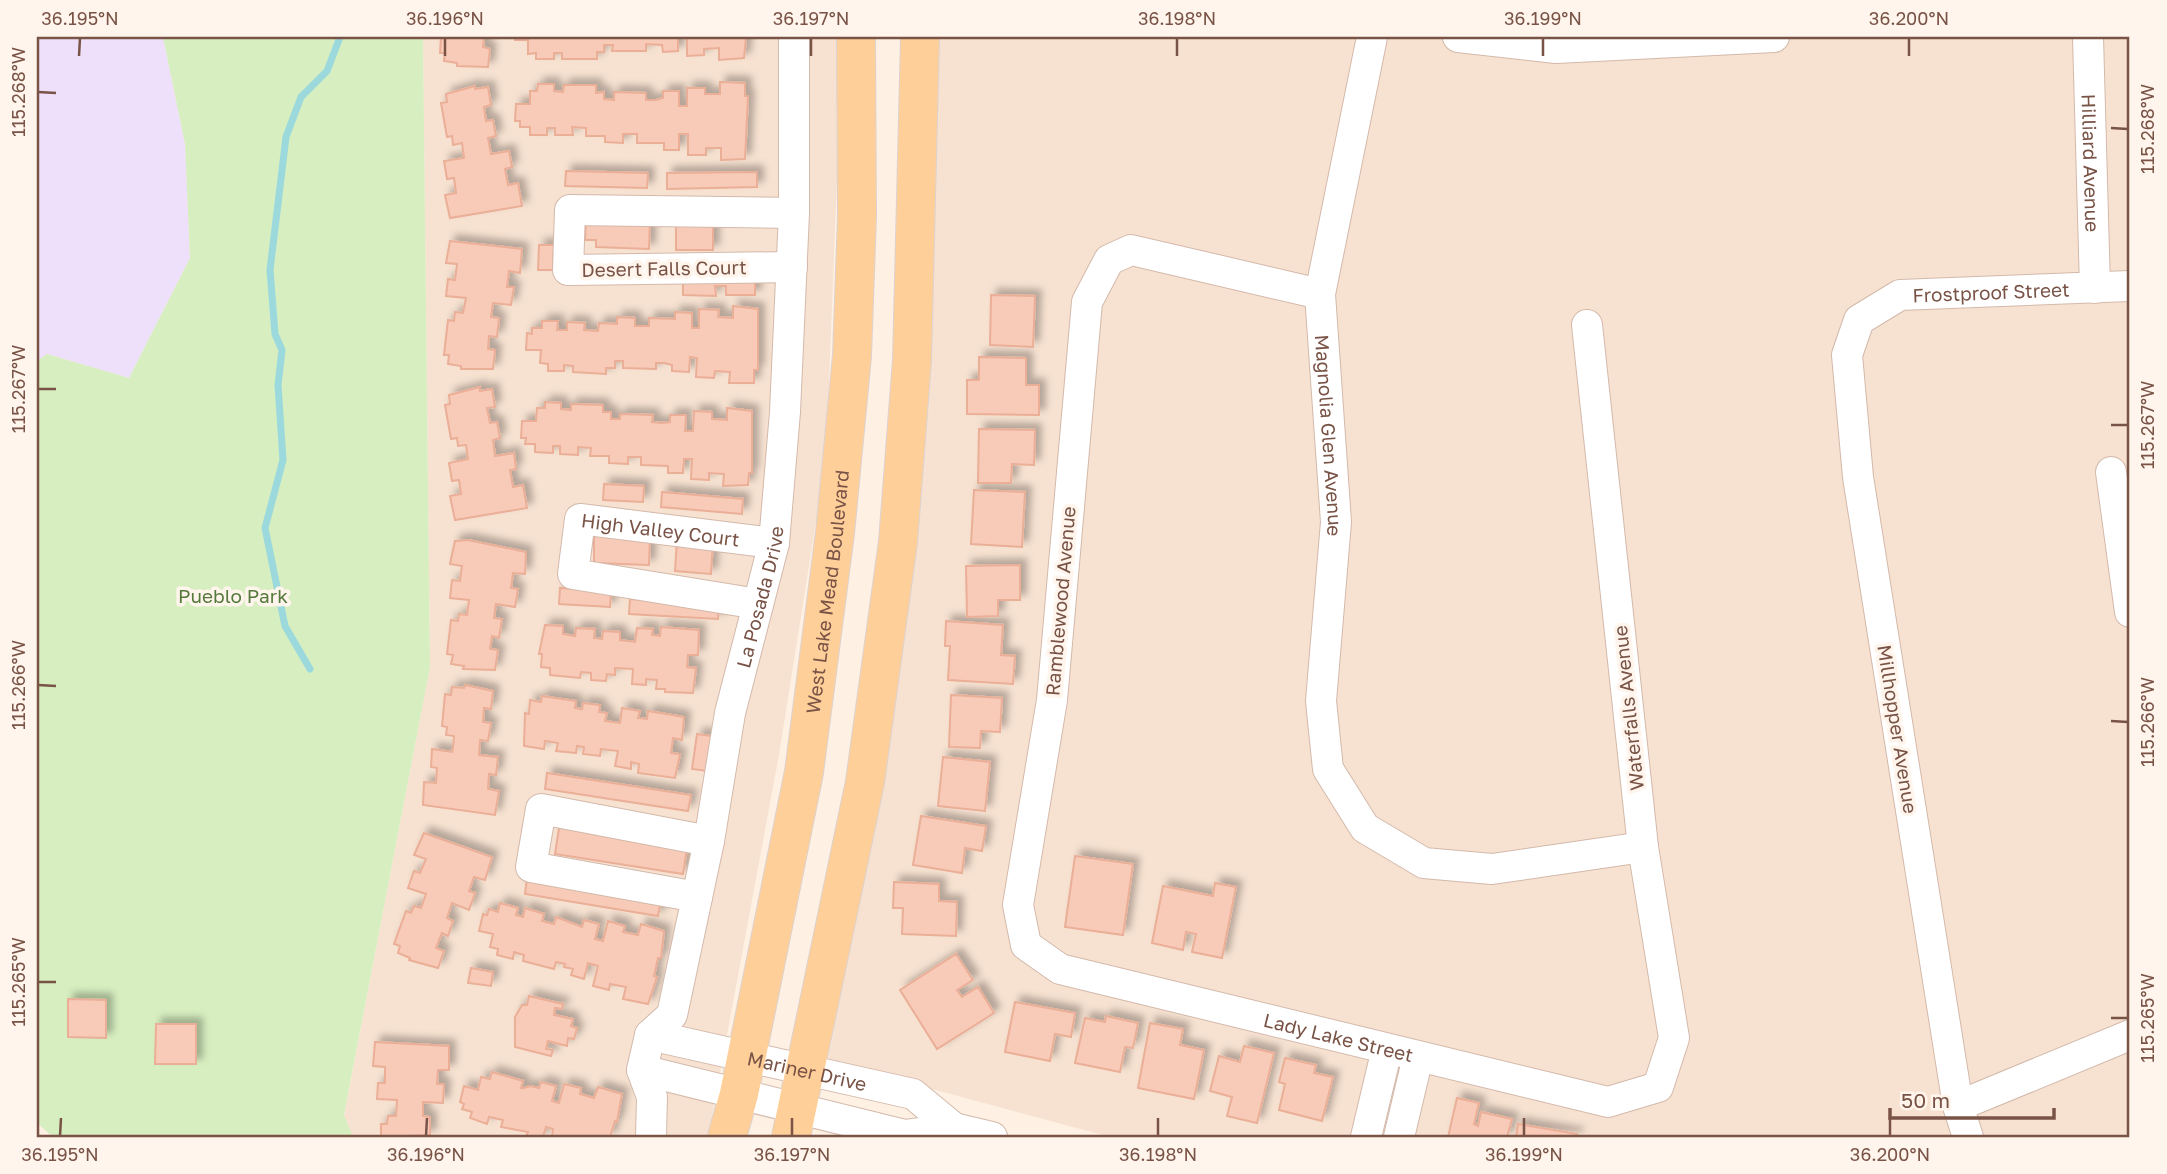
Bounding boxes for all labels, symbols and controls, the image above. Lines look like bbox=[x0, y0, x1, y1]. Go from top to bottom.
text: 36.195°N bbox=[41, 7, 119, 29]
text: 36.196°N bbox=[406, 7, 484, 29]
text: 36.197°N bbox=[773, 7, 849, 29]
text: 36.198°N bbox=[1138, 7, 1216, 29]
text: 36.199°N bbox=[1504, 7, 1582, 29]
text: 36.200°N bbox=[1869, 7, 1949, 29]
text: 115.268°W bbox=[7, 47, 29, 137]
text: 115.268°W bbox=[2136, 84, 2158, 174]
street label: Hilliard Avenue bbox=[2078, 93, 2105, 232]
street label: Desert Falls Court bbox=[581, 255, 747, 281]
street label: Frostproof Street bbox=[1912, 277, 2070, 306]
street label: Magnolia Glen Avenue bbox=[1311, 334, 1348, 537]
text: 115.267°W bbox=[7, 345, 29, 433]
text: 115.267°W bbox=[2136, 381, 2158, 469]
street label: West Lake Mead Boulevard bbox=[800, 469, 853, 715]
street label: Ramblewood Avenue bbox=[1040, 505, 1080, 697]
street label: High Valley Court bbox=[580, 508, 741, 550]
street label: La Posada Drive bbox=[731, 525, 787, 670]
park label: Pueblo Park bbox=[178, 584, 288, 607]
street label: Waterfalls Avenue bbox=[1608, 624, 1648, 792]
text: 115.266°W bbox=[7, 640, 29, 730]
street label: Millhopper Avenue bbox=[1873, 643, 1923, 815]
text: 115.266°W bbox=[2136, 677, 2158, 767]
text: 115.265°W bbox=[7, 937, 29, 1027]
text: 115.265°W bbox=[2136, 973, 2158, 1063]
street label: Lady Lake Street bbox=[1261, 1007, 1416, 1066]
street label: Mariner Drive bbox=[745, 1046, 869, 1095]
scale bar bbox=[1890, 1076, 2055, 1120]
text: 50 m bbox=[1901, 1087, 1950, 1113]
text: 36.195°N bbox=[21, 1143, 99, 1165]
text: 36.196°N bbox=[387, 1143, 465, 1165]
text: 36.197°N bbox=[754, 1143, 830, 1165]
text: 36.198°N bbox=[1119, 1143, 1197, 1165]
text: 36.199°N bbox=[1485, 1143, 1563, 1165]
text: 36.200°N bbox=[1850, 1143, 1930, 1165]

